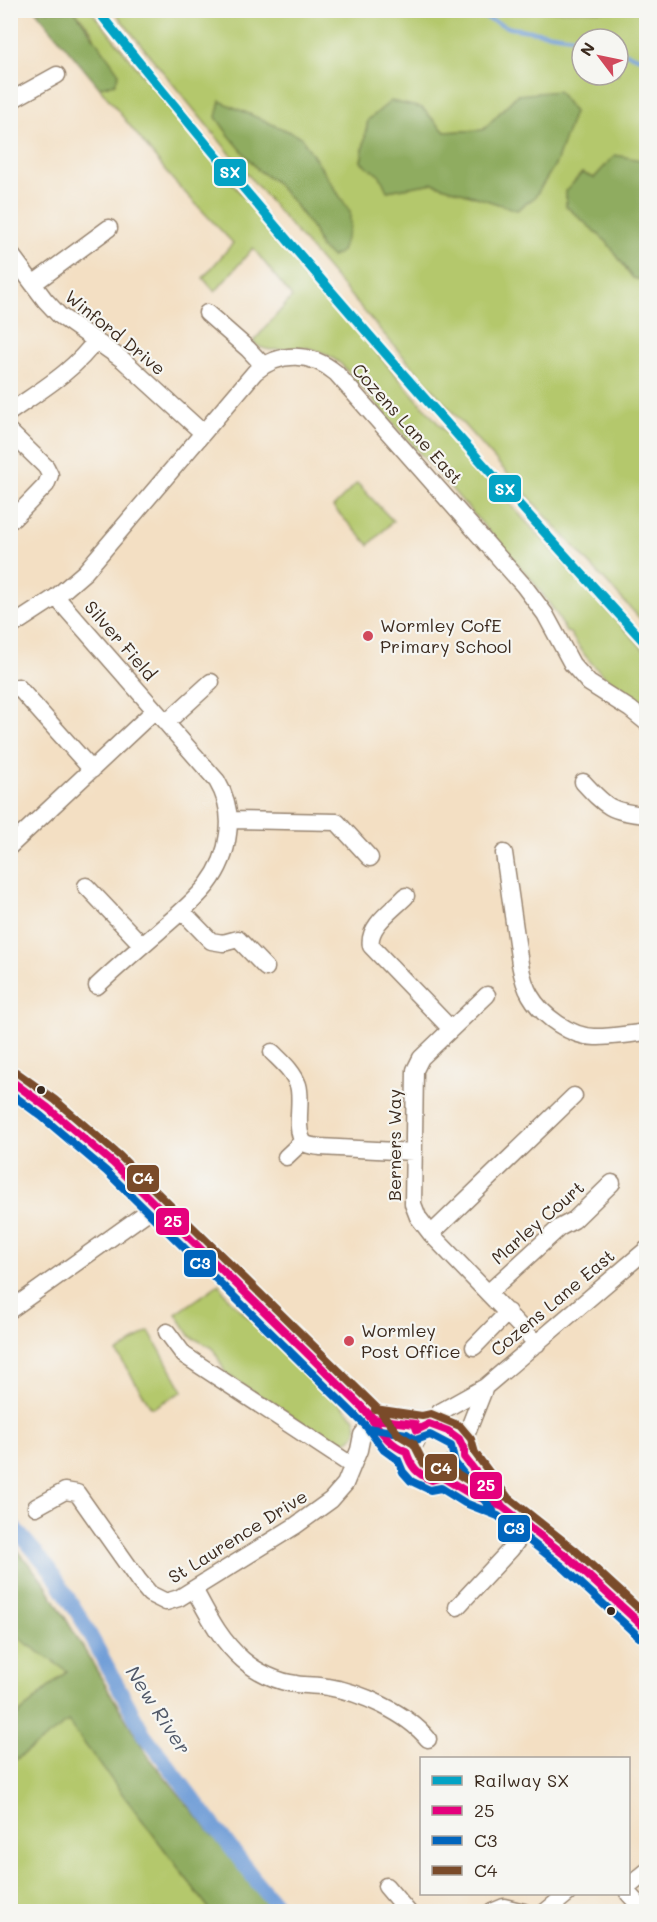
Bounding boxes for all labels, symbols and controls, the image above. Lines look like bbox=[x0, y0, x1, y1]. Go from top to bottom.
north arrow bbox=[570, 27, 630, 87]
text: N bbox=[575, 38, 599, 60]
line badge: SX bbox=[213, 158, 247, 187]
text: SX bbox=[220, 161, 241, 182]
street label: Winford Drive bbox=[60, 284, 171, 380]
street label: Cozens Lane East bbox=[347, 358, 468, 489]
line badge: SX bbox=[488, 474, 522, 503]
text: SX bbox=[495, 478, 516, 499]
street label: Silver Field bbox=[79, 595, 162, 685]
place label: Wormley CofE Primary School bbox=[380, 613, 512, 658]
marker: Wormley CofE Primary School bbox=[361, 629, 375, 643]
unlabelled marker bbox=[35, 1084, 47, 1096]
street label: Berners Way bbox=[382, 1089, 406, 1201]
line badge: C4 bbox=[126, 1164, 160, 1193]
text: C4 bbox=[132, 1167, 154, 1188]
street label: Marley Court bbox=[486, 1175, 589, 1269]
line badge: 25 bbox=[155, 1207, 190, 1236]
text: 25 bbox=[164, 1210, 182, 1231]
street label: Cozens Lane East bbox=[485, 1243, 619, 1361]
line badge: C3 bbox=[183, 1249, 217, 1278]
text: C3 bbox=[189, 1252, 211, 1273]
place label: Wormley Post Office bbox=[361, 1318, 461, 1363]
marker: Wormley Post Office bbox=[342, 1334, 356, 1348]
line badge: C4 bbox=[424, 1453, 458, 1482]
text: C4 bbox=[430, 1457, 452, 1478]
line badge: 25 bbox=[469, 1471, 503, 1500]
text: 25 bbox=[477, 1474, 495, 1495]
street label: St Laurence Drive bbox=[163, 1484, 311, 1589]
line badge: C3 bbox=[497, 1514, 531, 1543]
text: C3 bbox=[503, 1517, 525, 1538]
unlabelled marker bbox=[605, 1605, 617, 1617]
water label: New River bbox=[120, 1660, 197, 1759]
legend bbox=[420, 1757, 630, 1895]
text: Railway SX bbox=[474, 1768, 569, 1792]
text: 25 bbox=[474, 1798, 495, 1822]
text: C3 bbox=[474, 1828, 497, 1852]
text: C4 bbox=[474, 1858, 498, 1882]

